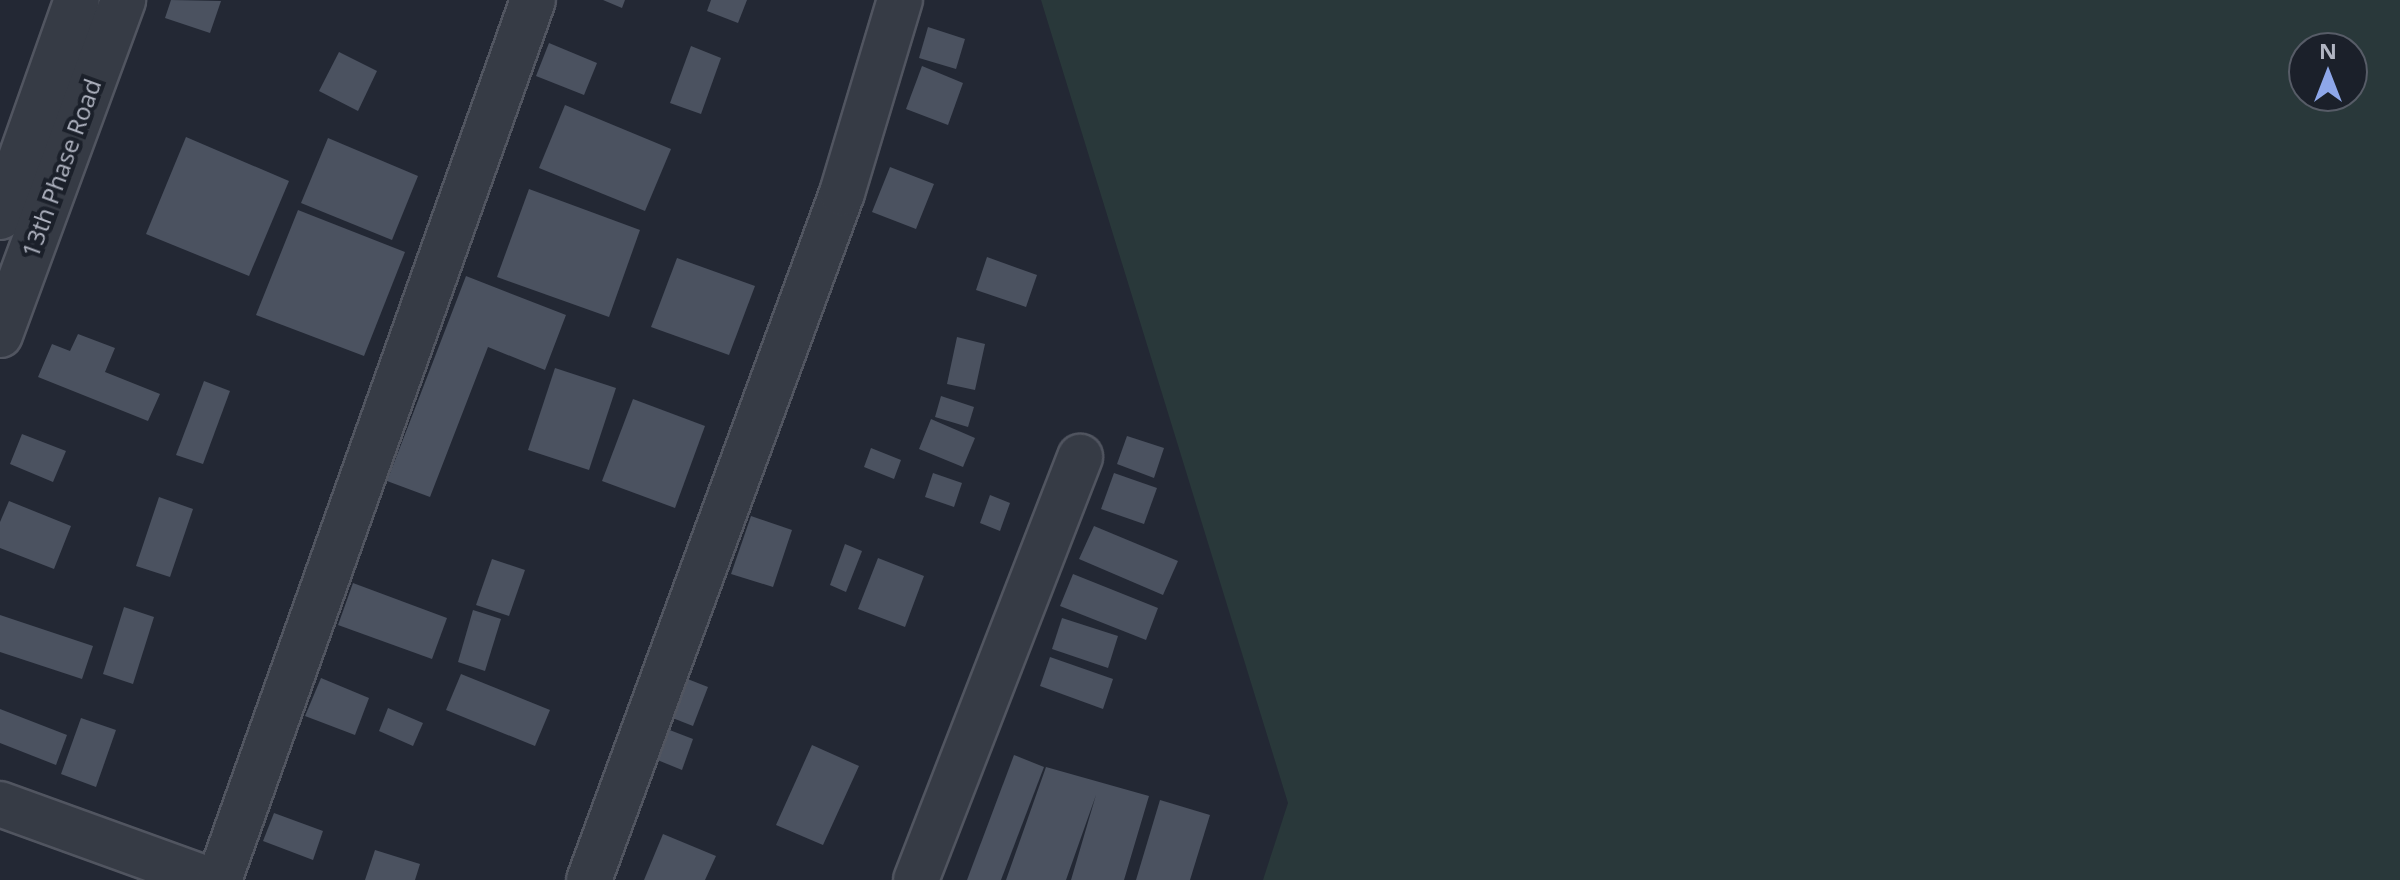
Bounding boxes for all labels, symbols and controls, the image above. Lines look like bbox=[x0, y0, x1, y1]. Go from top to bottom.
north arrow bbox=[2288, 32, 2368, 112]
text: N bbox=[2319, 35, 2337, 65]
street label: 13th Phase Road bbox=[15, 75, 107, 261]

